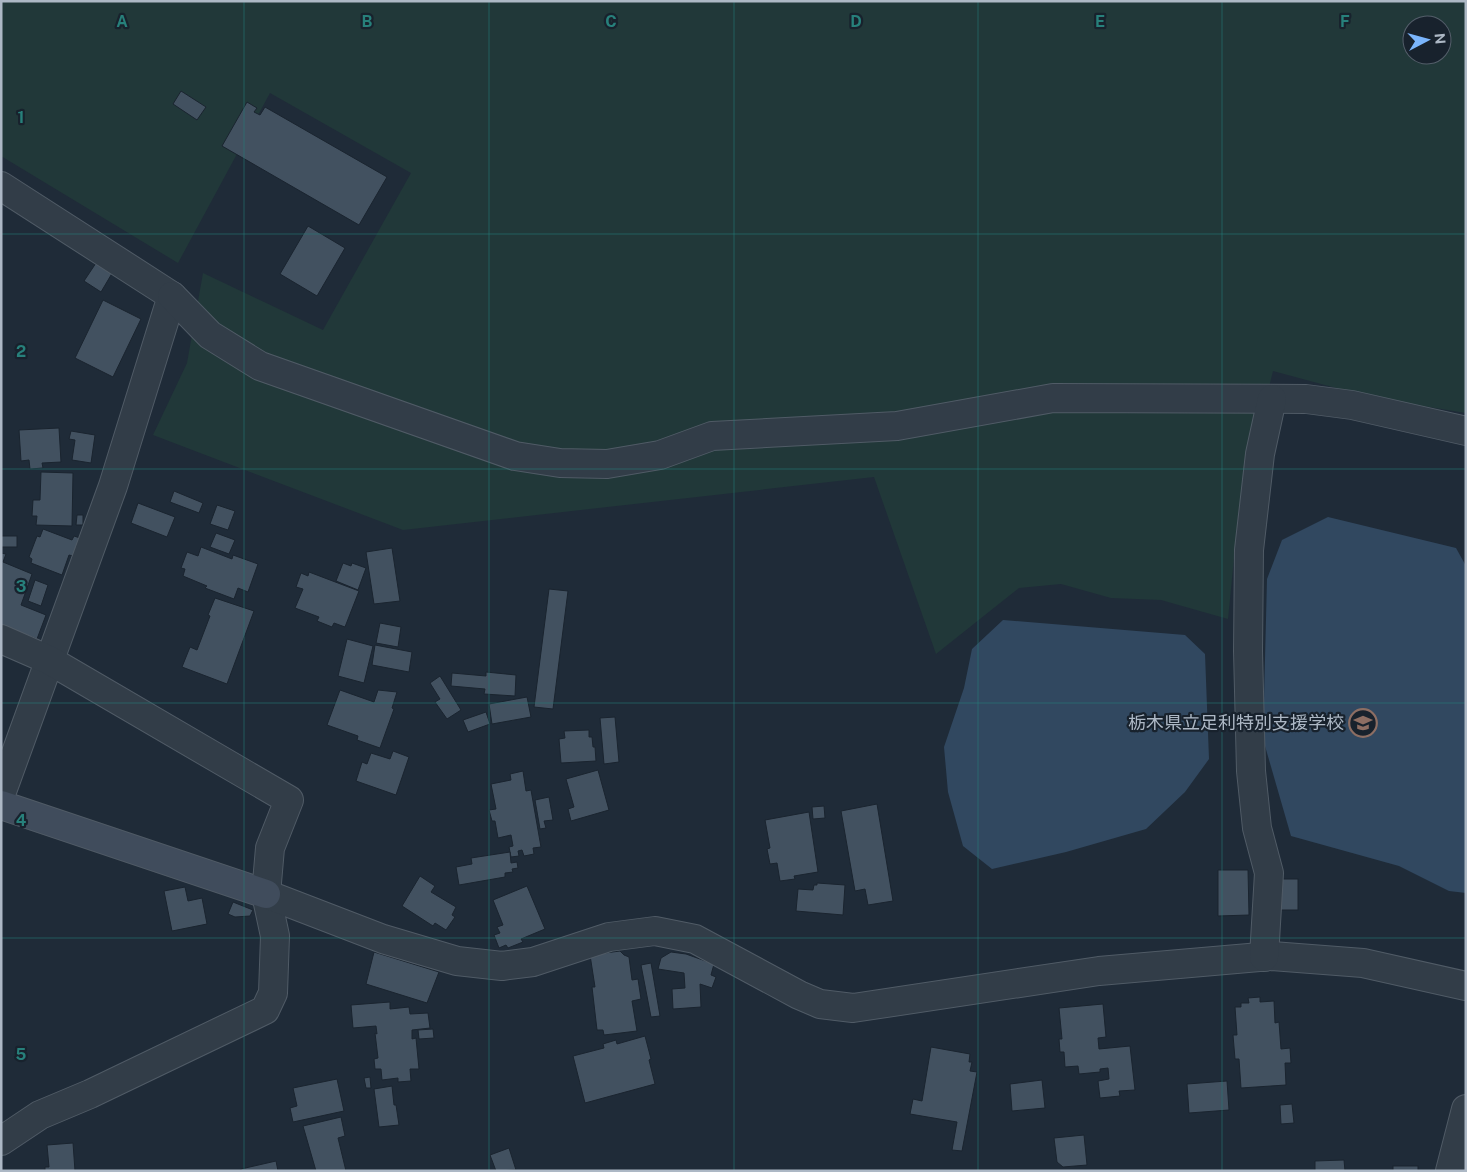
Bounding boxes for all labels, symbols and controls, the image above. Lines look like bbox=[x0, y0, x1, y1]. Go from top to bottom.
text: A bbox=[116, 12, 128, 31]
text: B bbox=[362, 12, 373, 31]
text: C bbox=[605, 12, 617, 31]
text: D bbox=[850, 12, 862, 31]
text: E bbox=[1095, 12, 1105, 31]
text: F bbox=[1340, 12, 1350, 31]
north arrow bbox=[1402, 15, 1452, 65]
text: N bbox=[1431, 32, 1448, 45]
text: 1 bbox=[18, 108, 24, 127]
text: 2 bbox=[16, 342, 26, 361]
text: 3 bbox=[16, 577, 26, 596]
school or university icon: 栃木県立足利特別支援学校 bbox=[1348, 708, 1378, 738]
place label: 栃木県立足利特別支援学校 bbox=[1128, 712, 1344, 733]
text: 4 bbox=[16, 811, 27, 830]
text: 5 bbox=[16, 1045, 27, 1064]

